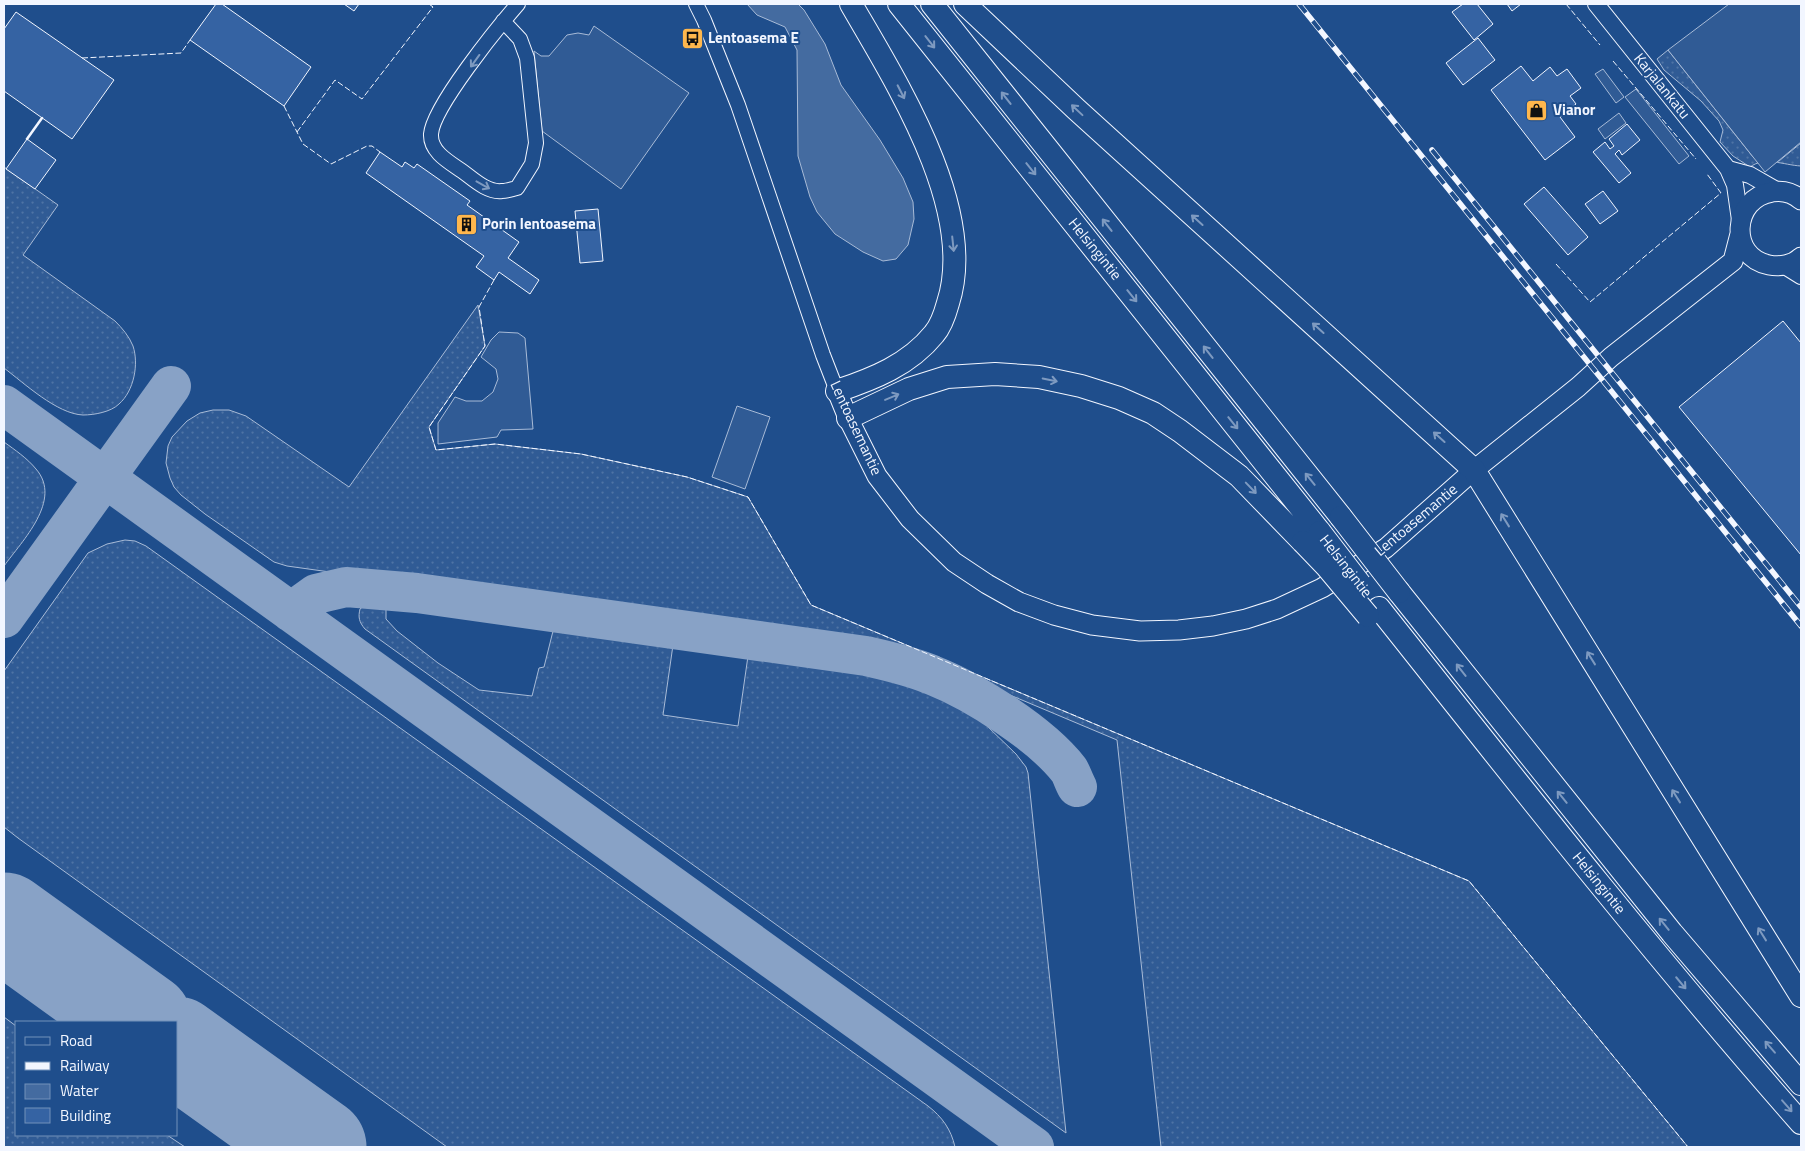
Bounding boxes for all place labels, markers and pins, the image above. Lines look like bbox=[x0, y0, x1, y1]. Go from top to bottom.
bus stop icon: Lentoasema E bbox=[680, 26, 704, 50]
place label: Lentoasema E bbox=[708, 26, 799, 49]
shop icon: Vianor bbox=[1525, 98, 1549, 122]
place label: Vianor bbox=[1553, 98, 1596, 121]
building icon: Porin lentoasema bbox=[454, 212, 478, 236]
place label: Porin lentoasema bbox=[482, 212, 596, 235]

